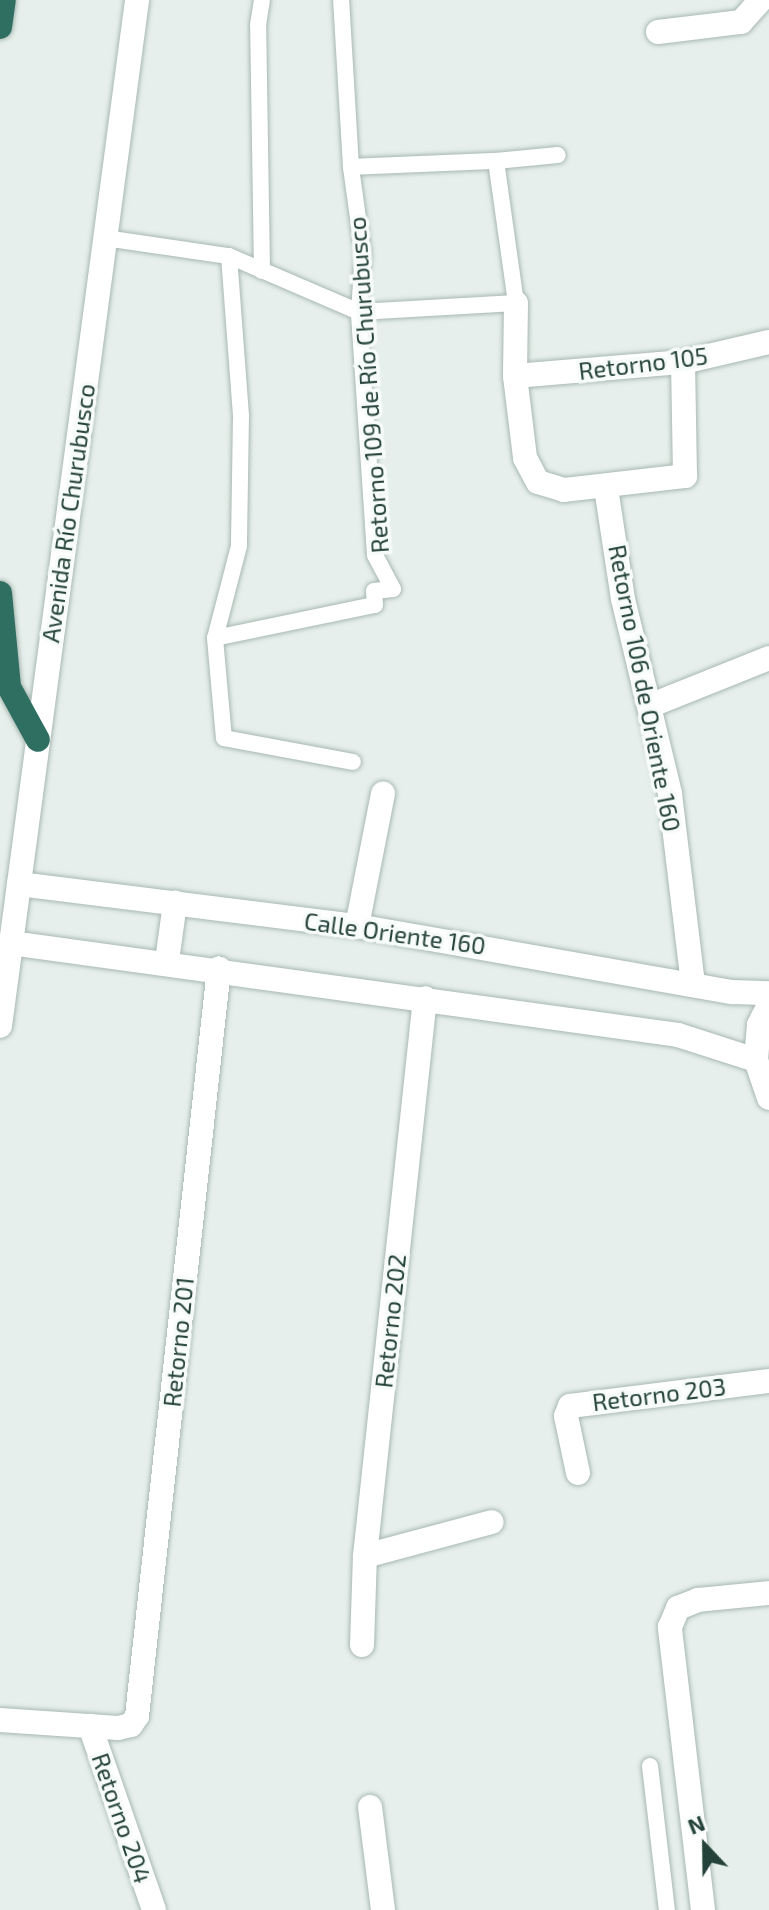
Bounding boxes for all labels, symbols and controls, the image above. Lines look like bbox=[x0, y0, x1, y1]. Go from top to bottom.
street label: Retorno 109 de Río Churubusco bbox=[342, 216, 394, 554]
street label: Retorno 105 bbox=[577, 341, 709, 385]
street label: Avenida Río Churubusco bbox=[36, 382, 100, 644]
street label: Retorno 106 de Oriente 160 bbox=[603, 542, 687, 834]
street label: Calle Oriente 160 bbox=[302, 906, 488, 960]
street label: Retorno 202 bbox=[369, 1253, 411, 1389]
street label: Retorno 201 bbox=[157, 1276, 199, 1408]
street label: Retorno 203 bbox=[591, 1372, 727, 1416]
street label: Retorno 204 bbox=[86, 1749, 158, 1887]
north arrow bbox=[665, 1806, 745, 1886]
text: N bbox=[684, 1809, 708, 1839]

